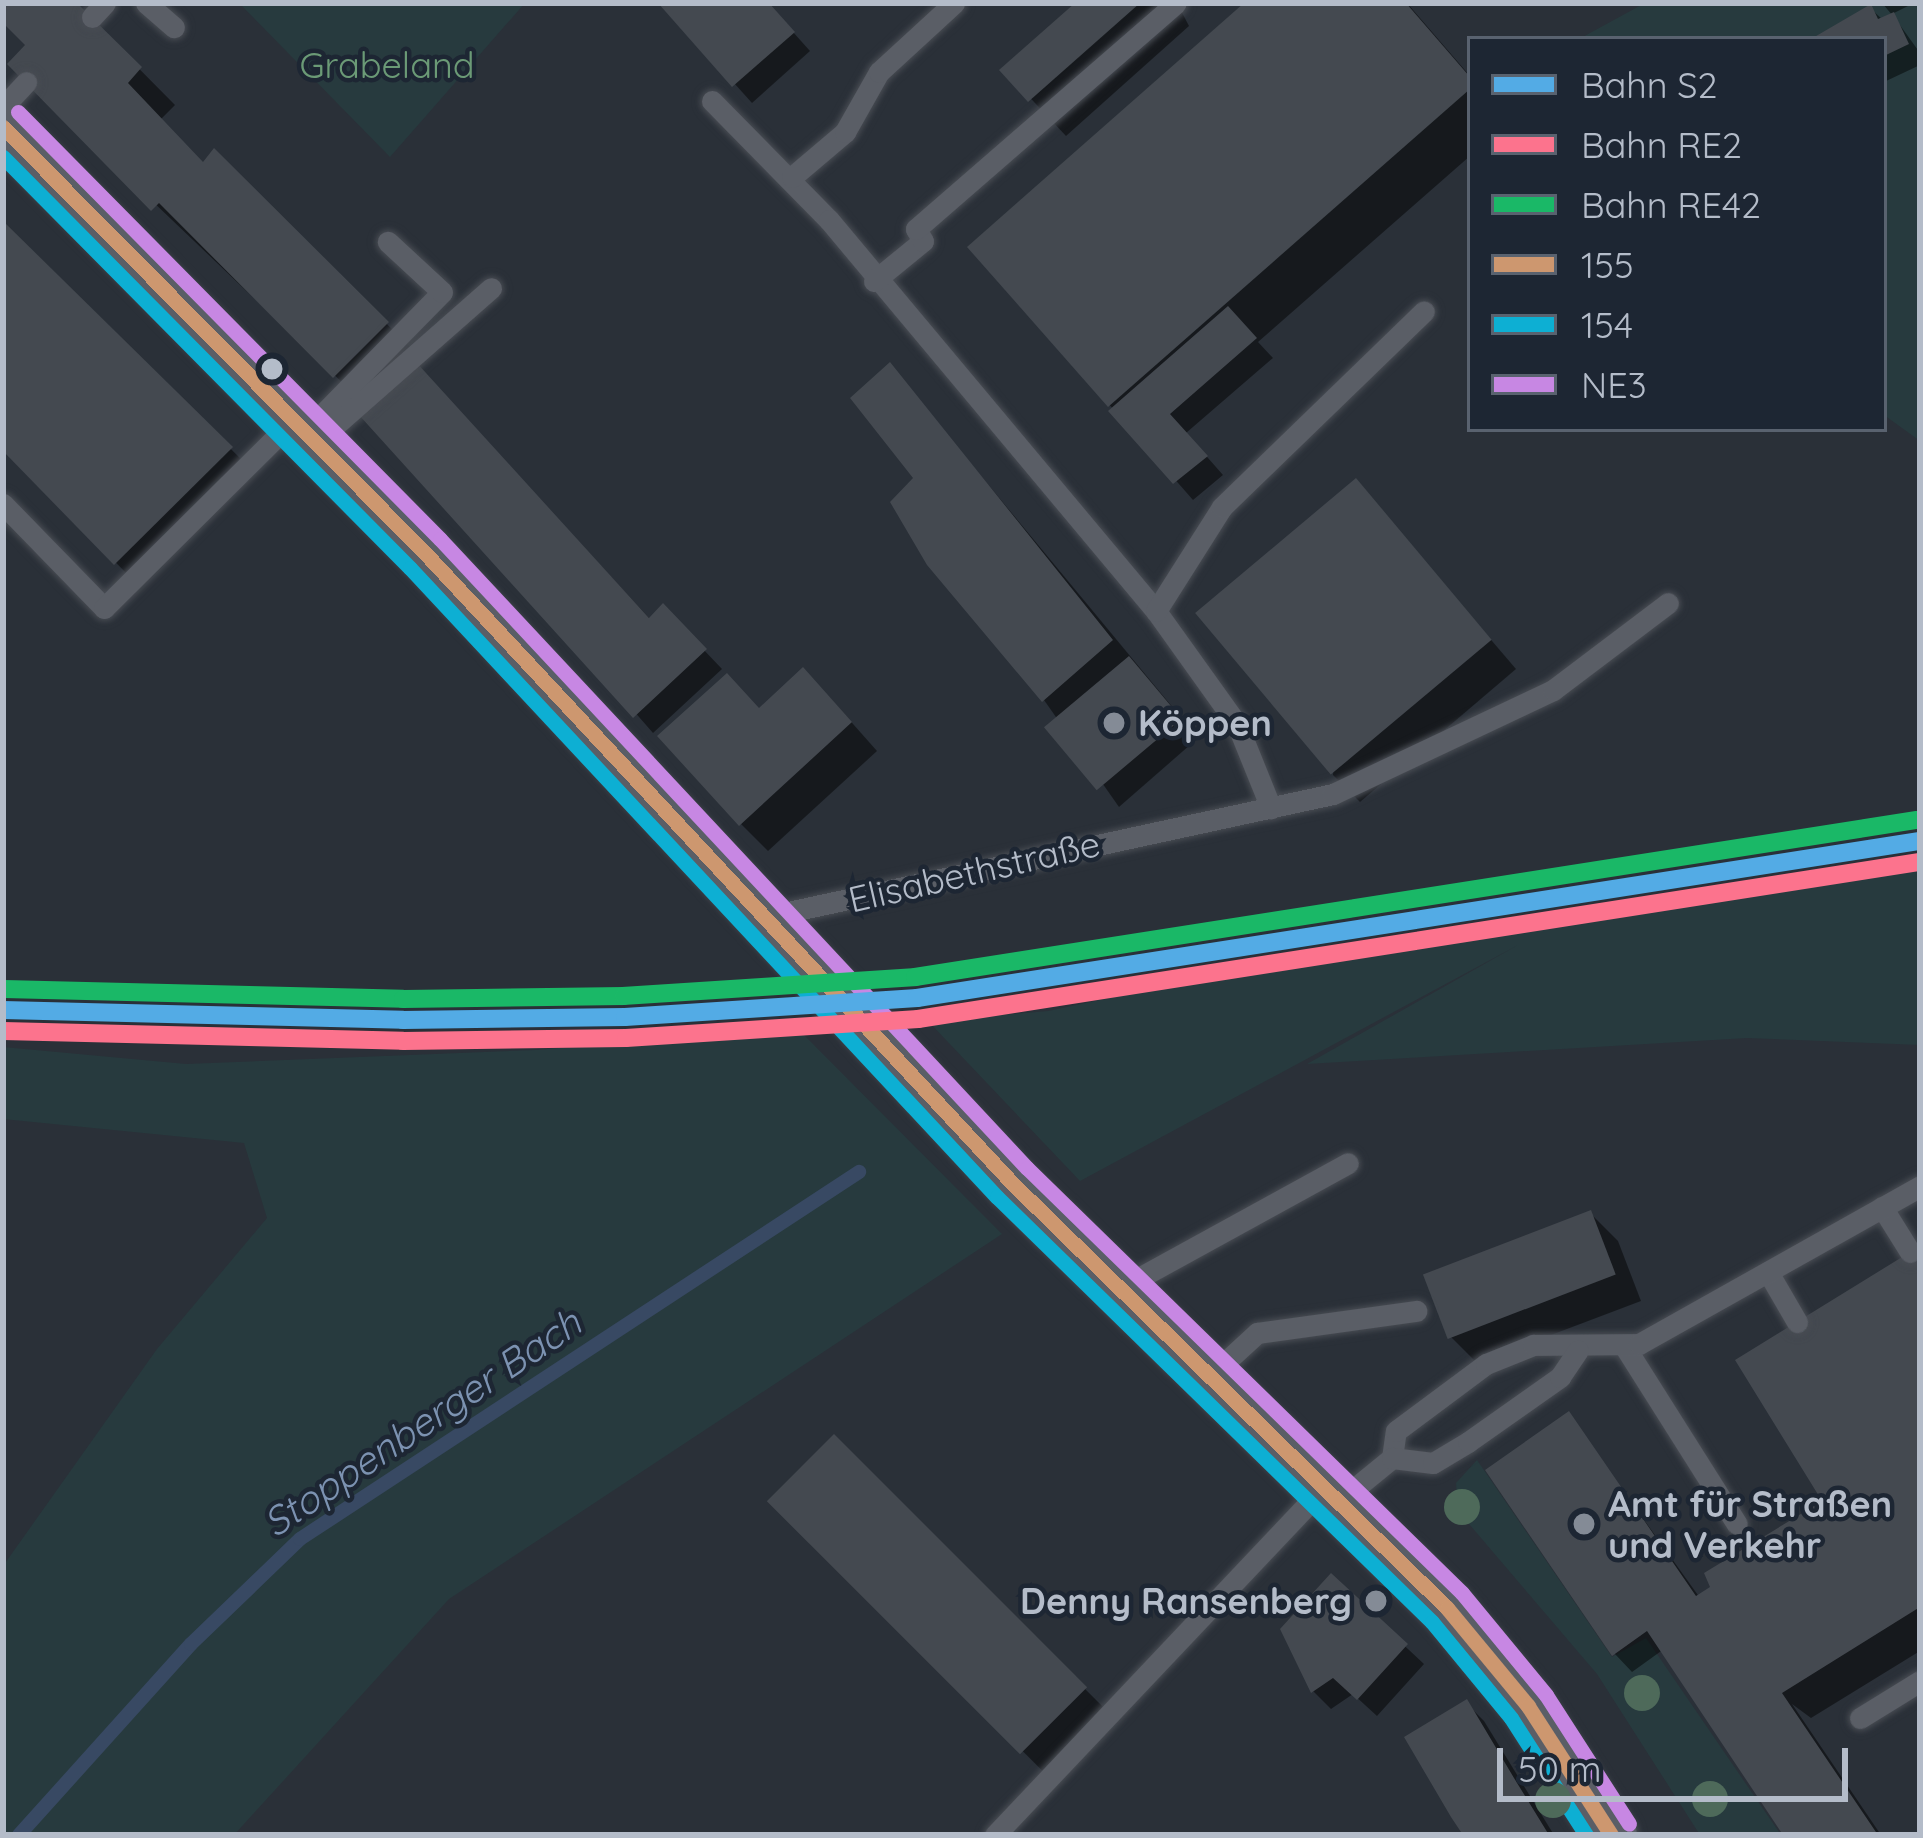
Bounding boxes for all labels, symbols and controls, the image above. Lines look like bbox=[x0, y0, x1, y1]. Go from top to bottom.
legend bbox=[1467, 36, 1887, 432]
park label: Grabeland bbox=[299, 43, 475, 87]
text: Bahn S2 bbox=[1581, 62, 1718, 107]
text: Bahn RE2 bbox=[1581, 122, 1742, 167]
text: Bahn RE42 bbox=[1581, 182, 1761, 227]
text: 155 bbox=[1581, 242, 1634, 287]
text: 154 bbox=[1581, 302, 1633, 347]
unlabelled marker bbox=[261, 358, 283, 380]
text: NE3 bbox=[1581, 362, 1647, 407]
place label: Köppen bbox=[1138, 701, 1272, 745]
marker: Köppen bbox=[1101, 710, 1127, 736]
street label: Elisabethstraße bbox=[844, 821, 1104, 921]
water label: Stoppenberger Bach bbox=[254, 1299, 590, 1547]
place label: Amt für Straßen und Verkehr bbox=[1608, 1481, 1892, 1566]
marker: Amt für Straßen und Verkehr bbox=[1571, 1511, 1597, 1537]
place label: Denny Ransenberg bbox=[1020, 1579, 1352, 1623]
marker: Denny Ransenberg bbox=[1363, 1588, 1389, 1614]
scale bar bbox=[1503, 1724, 1854, 1798]
text: 50 m bbox=[1518, 1746, 1602, 1791]

